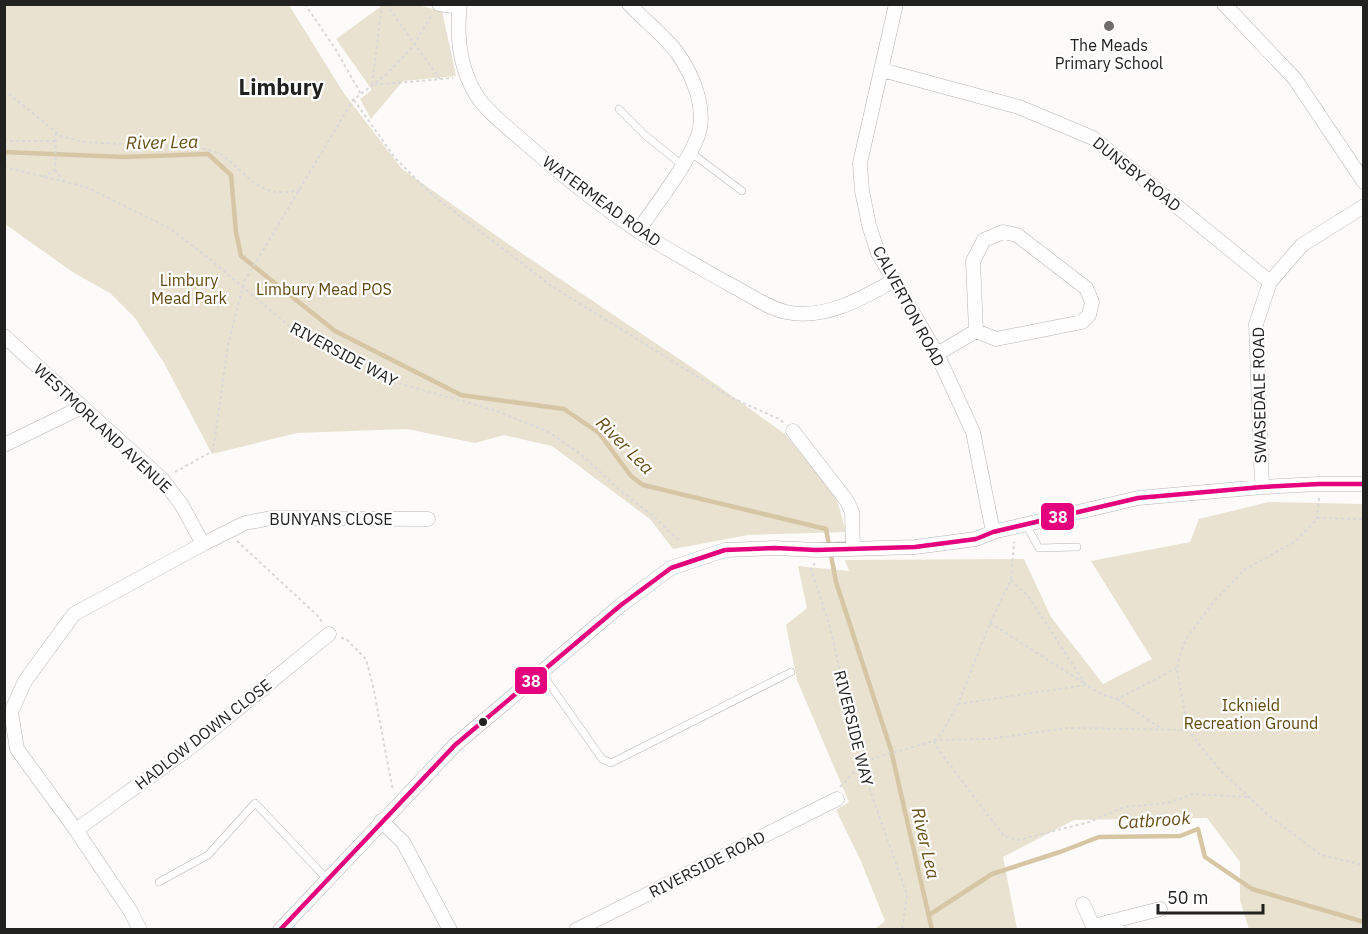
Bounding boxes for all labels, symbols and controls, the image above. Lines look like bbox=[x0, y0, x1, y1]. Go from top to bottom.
marker: The Meads Primary School bbox=[1102, 19, 1116, 33]
place label: The Meads Primary School bbox=[1055, 35, 1163, 73]
district label: Limbury bbox=[239, 72, 324, 101]
water label: River Lea bbox=[125, 130, 199, 154]
street label: DUNSBY ROAD bbox=[1089, 132, 1185, 216]
street label: WATERMEAD ROAD bbox=[539, 151, 665, 251]
street label: CALVERTON ROAD bbox=[869, 242, 949, 370]
park label: Limbury Mead Park bbox=[151, 270, 227, 308]
park label: Limbury Mead POS bbox=[256, 279, 392, 299]
street label: RIVERSIDE WAY bbox=[287, 317, 401, 391]
street label: SWASEDALE ROAD bbox=[1248, 327, 1270, 463]
street label: WESTMORLAND AVENUE bbox=[30, 359, 176, 497]
water label: River Lea bbox=[591, 411, 659, 479]
line badge: 38 bbox=[1040, 502, 1075, 531]
text: 38 bbox=[1048, 507, 1068, 527]
street label: BUNYANS CLOSE bbox=[269, 509, 393, 529]
line badge: 38 bbox=[514, 666, 548, 695]
street label: RIVERSIDE WAY bbox=[830, 668, 878, 788]
text: 38 bbox=[521, 671, 541, 691]
street label: HADLOW DOWN CLOSE bbox=[131, 674, 275, 794]
park label: Icknield Recreation Ground bbox=[1184, 695, 1318, 733]
unlabelled marker bbox=[477, 716, 489, 728]
water label: River Lea bbox=[907, 805, 945, 881]
water label: Catbrook bbox=[1117, 806, 1192, 834]
street label: RIVERSIDE ROAD bbox=[646, 826, 768, 902]
scale bar bbox=[1158, 877, 1263, 915]
text: 50 m bbox=[1167, 886, 1209, 909]

